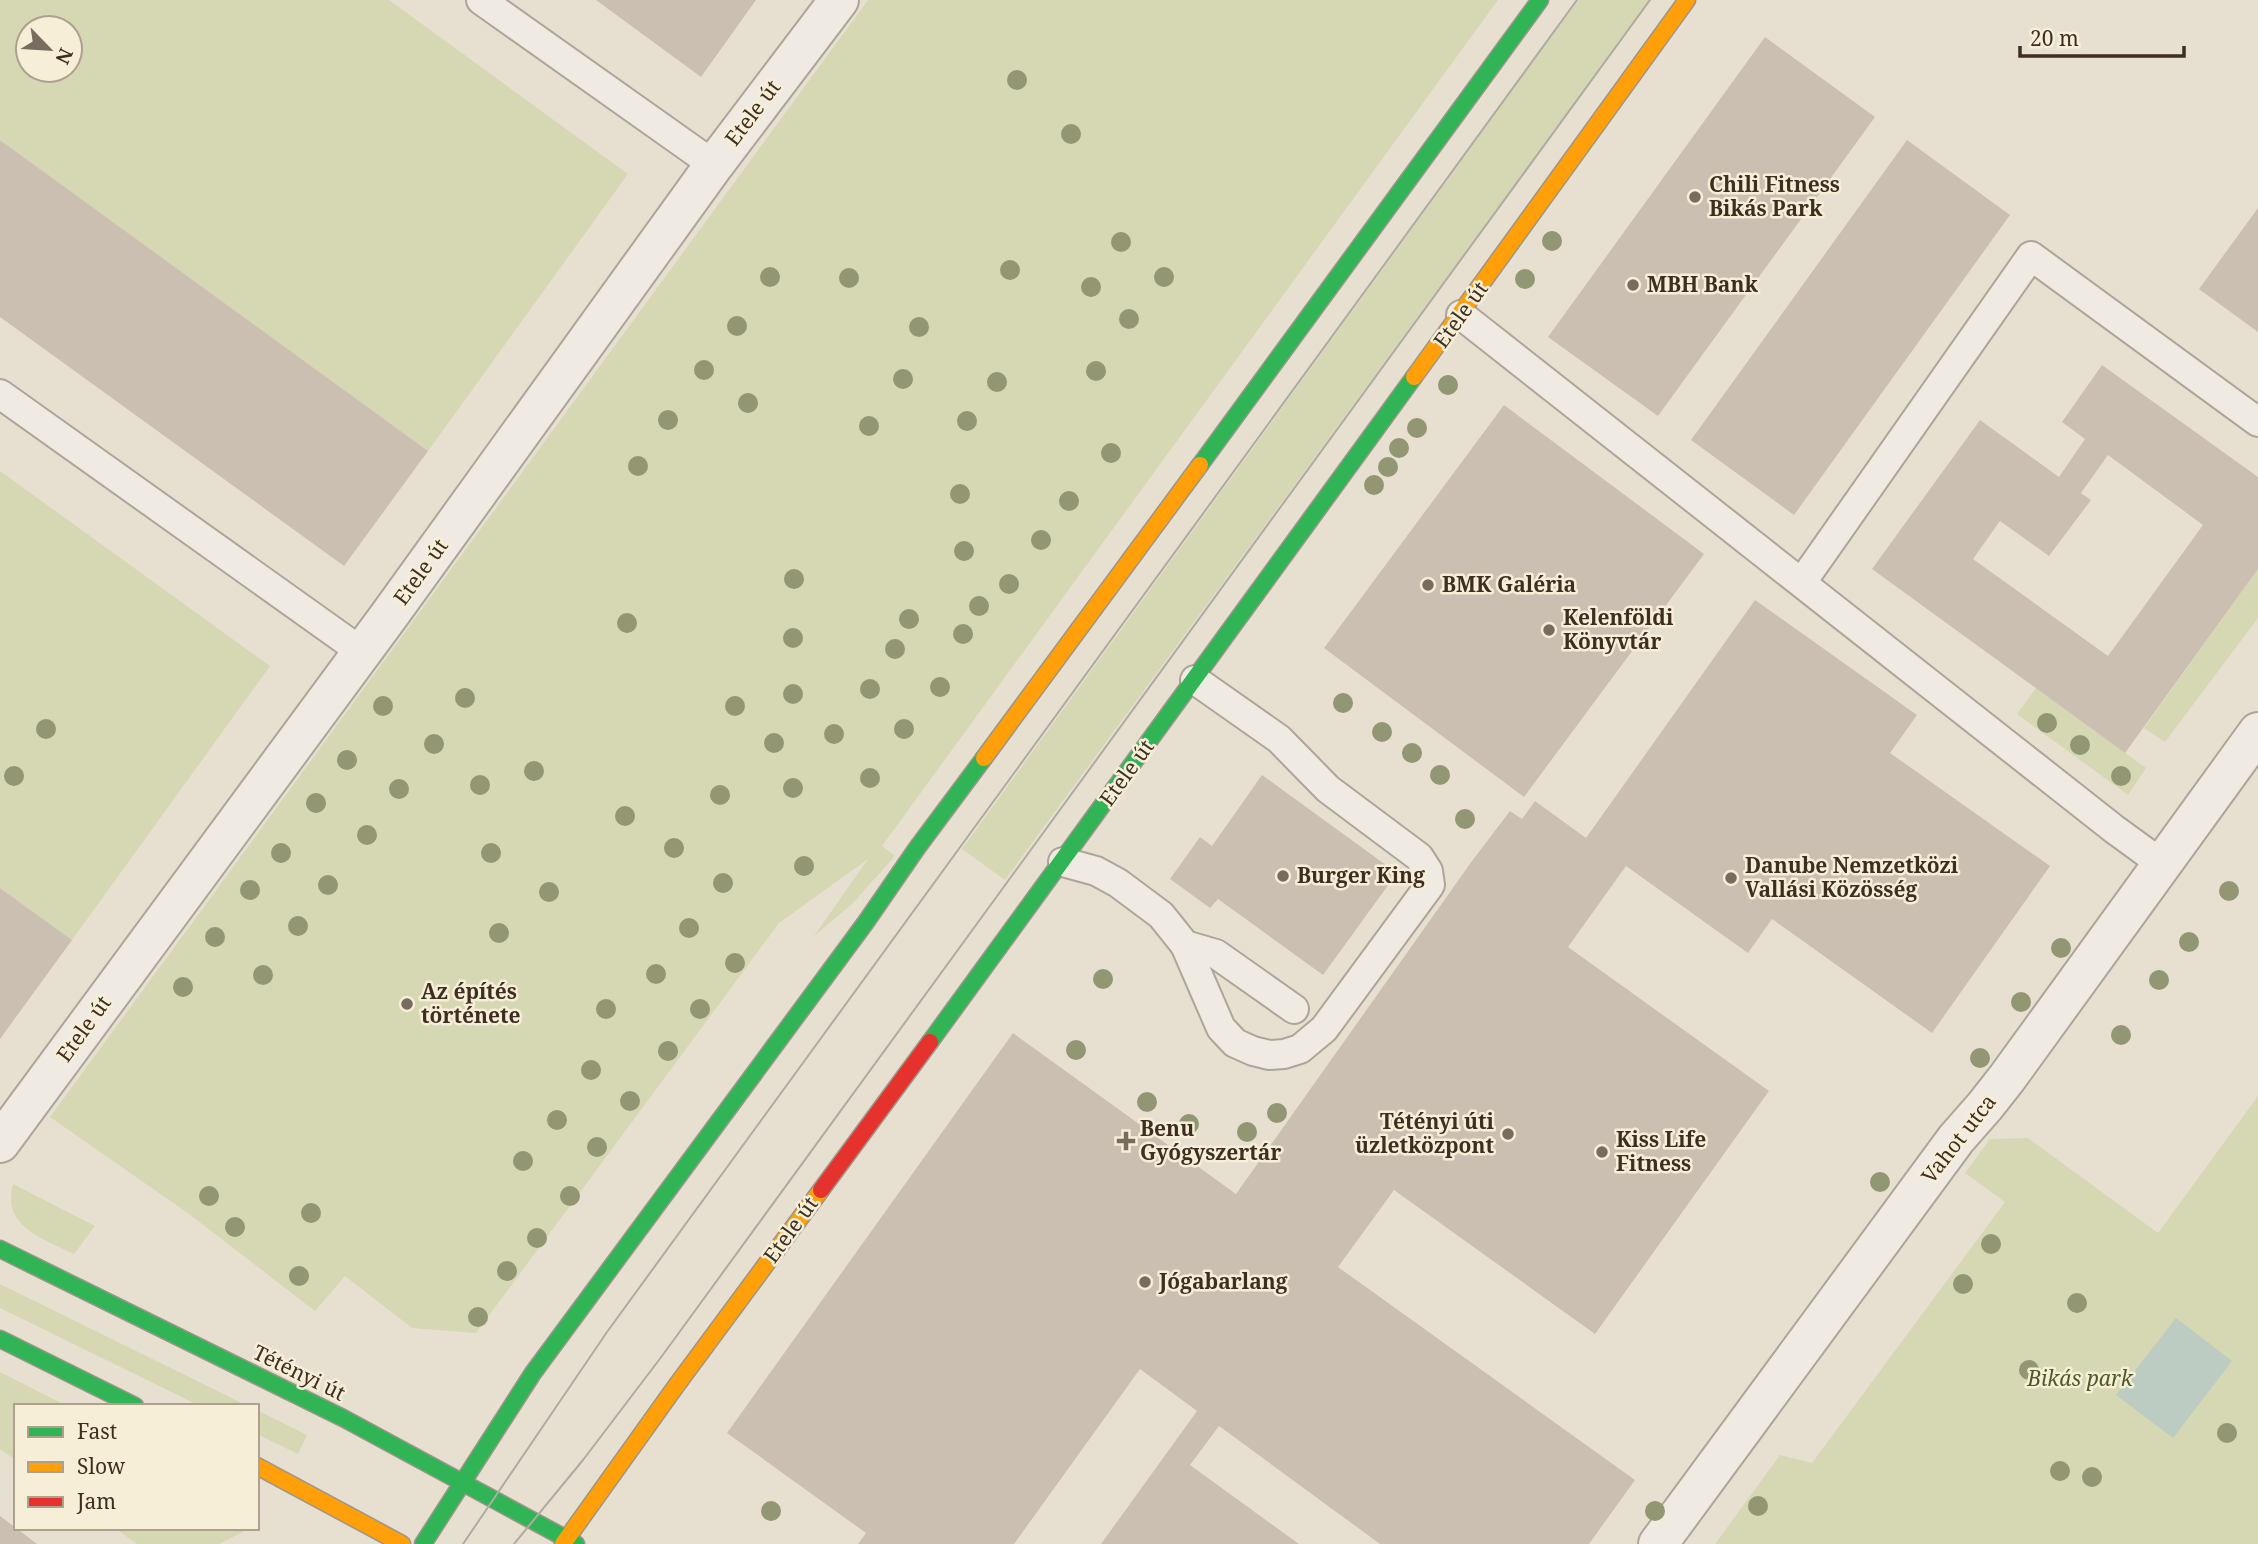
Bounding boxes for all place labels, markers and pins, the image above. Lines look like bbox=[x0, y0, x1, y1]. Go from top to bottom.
place label: Chili Fitness Bikás Park bbox=[1709, 170, 1840, 222]
marker: Chili Fitness Bikás Park bbox=[1687, 189, 1703, 205]
place label: MBH Bank bbox=[1647, 270, 1758, 298]
marker: MBH Bank bbox=[1625, 277, 1641, 293]
place label: BMK Galéria bbox=[1442, 570, 1576, 598]
marker: BMK Galéria bbox=[1420, 577, 1436, 593]
place label: Kelenföldi Könyvtár bbox=[1563, 603, 1674, 655]
marker: Kelenföldi Könyvtár bbox=[1541, 622, 1557, 638]
place label: Danube Nemzetközi Vallási Közösség bbox=[1745, 851, 1959, 903]
place label: Burger King bbox=[1297, 861, 1425, 889]
marker: Burger King bbox=[1275, 868, 1291, 884]
marker: Danube Nemzetközi Vallási Közösség bbox=[1723, 870, 1739, 886]
place label: Az építés története bbox=[421, 977, 520, 1029]
marker: Az építés története bbox=[399, 996, 415, 1012]
place label: Tétényi úti üzletközpont bbox=[1355, 1107, 1495, 1159]
place label: Benu Gyógyszertár bbox=[1140, 1114, 1281, 1166]
place label: Kiss Life Fitness bbox=[1616, 1125, 1706, 1177]
marker: Tétényi úti üzletközpont bbox=[1500, 1126, 1516, 1142]
marker: Benu Gyógyszertár bbox=[1118, 1133, 1134, 1149]
marker: Kiss Life Fitness bbox=[1594, 1144, 1610, 1160]
place label: Jógabarlang bbox=[1158, 1267, 1288, 1295]
marker: Jógabarlang bbox=[1137, 1274, 1153, 1290]

